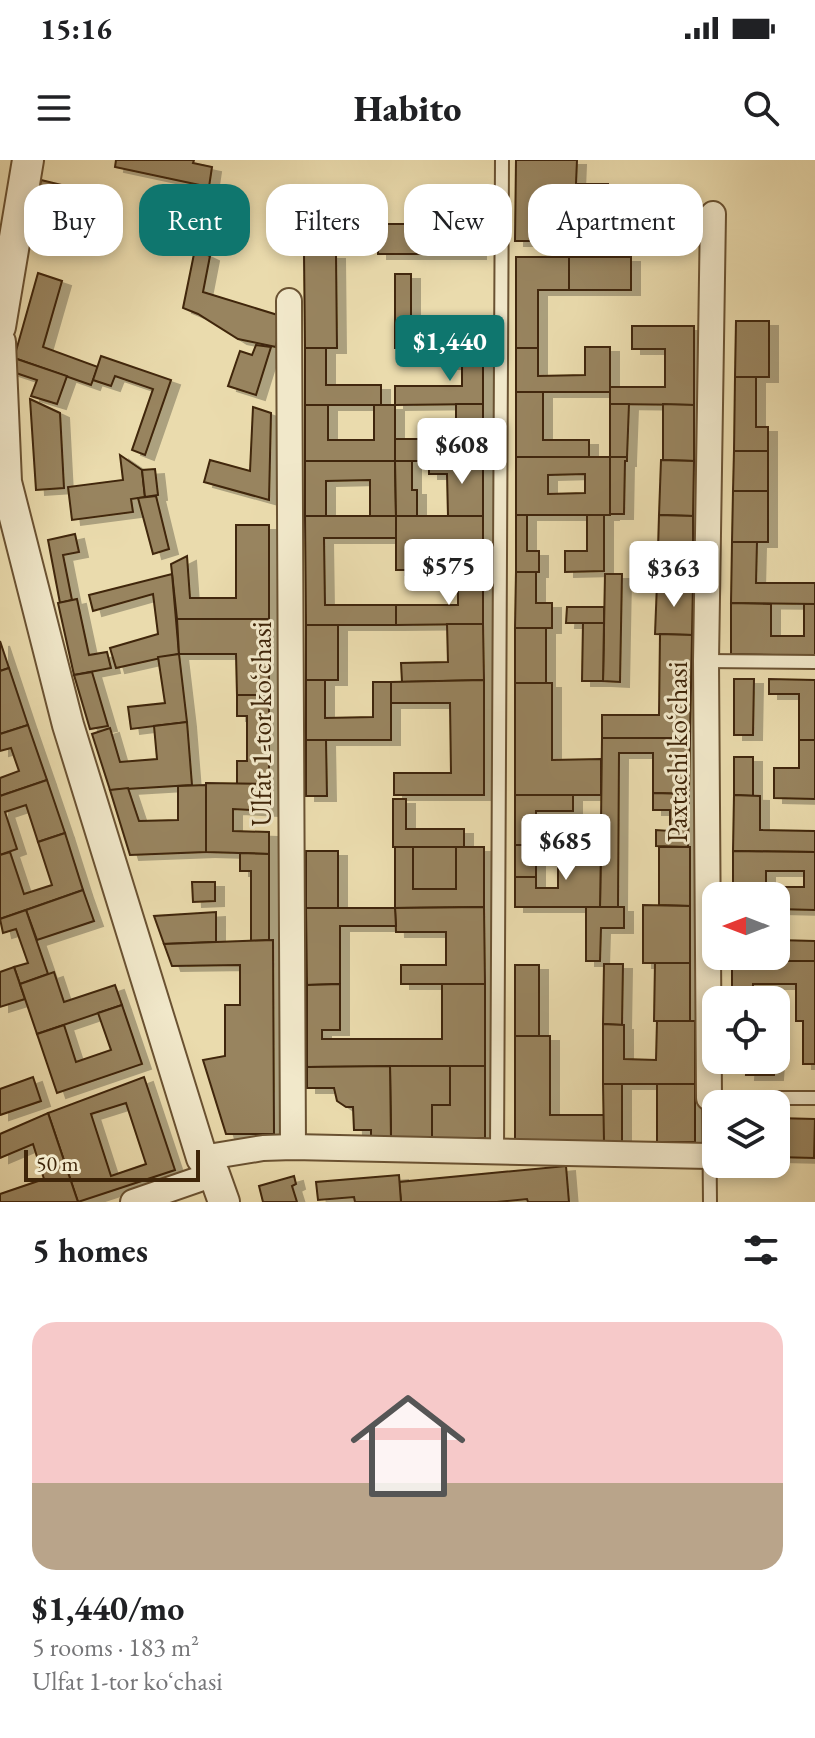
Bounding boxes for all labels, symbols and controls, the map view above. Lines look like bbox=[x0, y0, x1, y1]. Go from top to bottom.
text: 15:16 bbox=[40, 9, 112, 48]
text: Habito bbox=[354, 85, 461, 132]
icon: menu bbox=[32, 86, 76, 130]
icon: search bbox=[739, 86, 783, 130]
chip: Buy bbox=[24, 184, 123, 256]
chip: Rent bbox=[139, 184, 250, 256]
chip: Filters bbox=[266, 184, 388, 256]
chip: New bbox=[404, 184, 512, 256]
chip: Apartment bbox=[528, 184, 703, 256]
pin: $1,440 bbox=[385, 315, 515, 383]
text: $1,440 bbox=[413, 324, 487, 358]
pin: $608 bbox=[415, 418, 509, 486]
text: $608 bbox=[435, 427, 489, 461]
pin: $575 bbox=[402, 539, 496, 607]
pin: $363 bbox=[627, 541, 721, 609]
text: $575 bbox=[422, 548, 476, 582]
text: $363 bbox=[647, 550, 701, 584]
street label: Ulfat 1-tor koʻchasi bbox=[243, 621, 279, 827]
street label: Paxtachi koʻchasi bbox=[659, 661, 695, 843]
pin: $685 bbox=[519, 814, 613, 882]
text: $685 bbox=[539, 823, 593, 857]
north arrow bbox=[702, 882, 790, 970]
map controls bbox=[702, 882, 790, 1178]
button: locate bbox=[702, 986, 790, 1074]
button: layers bbox=[702, 1090, 790, 1178]
scale bar bbox=[24, 1146, 200, 1182]
text: 50 m bbox=[36, 1149, 79, 1178]
text: 5 homes bbox=[32, 1228, 148, 1272]
icon: filters bbox=[739, 1228, 783, 1272]
icon: home bbox=[336, 1374, 480, 1518]
text: $1,440/mo bbox=[32, 1586, 184, 1630]
text: 5 rooms · 183 m² bbox=[32, 1630, 199, 1664]
text: Ulfat 1-tor koʻchasi bbox=[32, 1664, 223, 1698]

